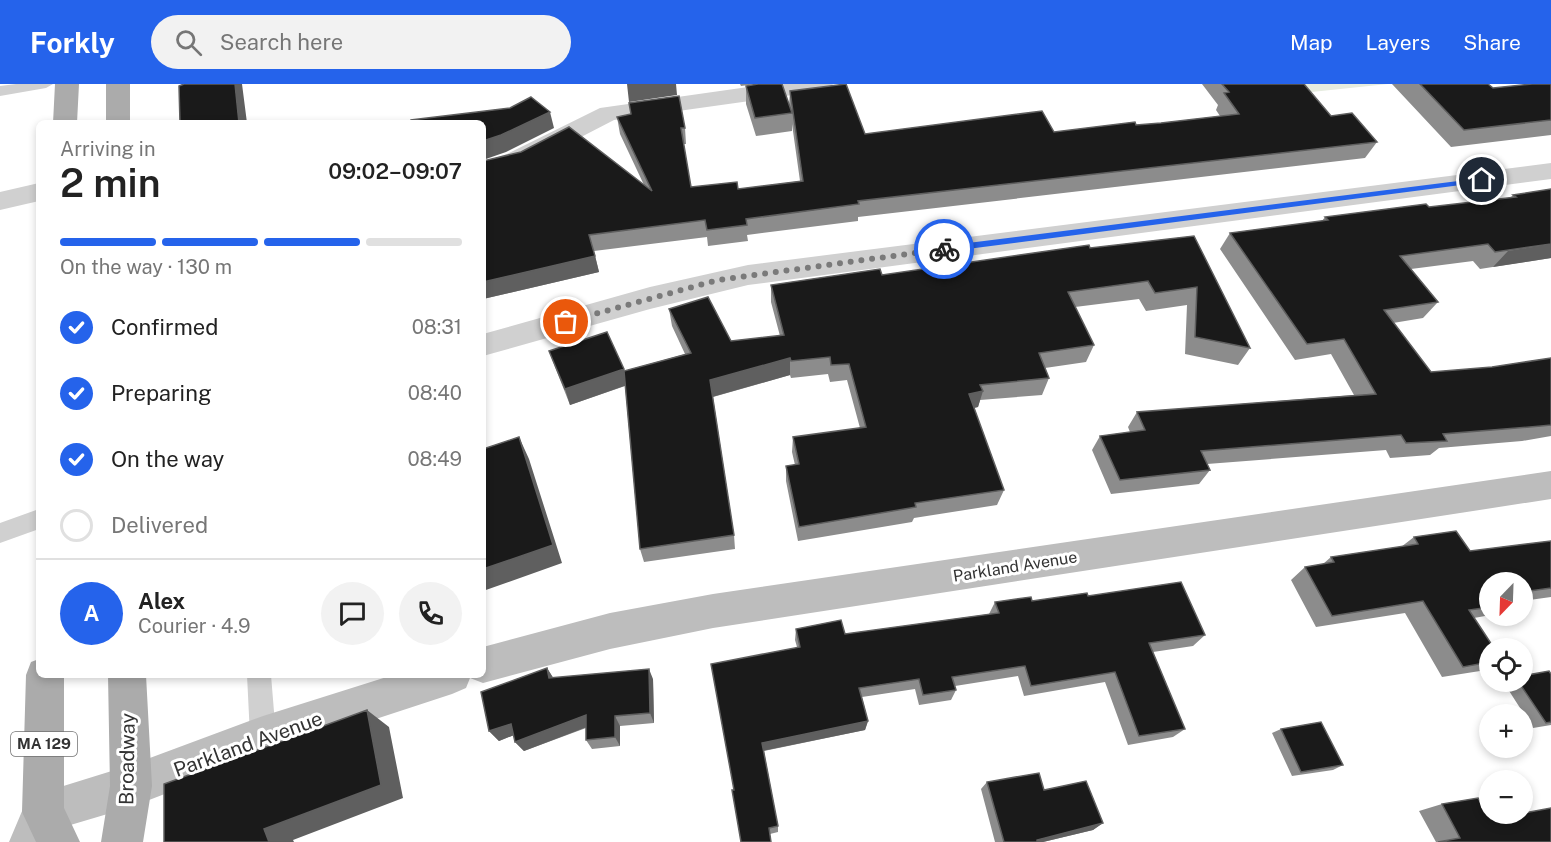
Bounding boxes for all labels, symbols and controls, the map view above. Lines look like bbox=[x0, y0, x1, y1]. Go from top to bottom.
search box bbox=[151, 15, 571, 69]
text: Forkly bbox=[30, 26, 115, 59]
icon: search bbox=[172, 26, 205, 59]
text: Search here bbox=[220, 29, 343, 55]
text: Map bbox=[1290, 30, 1333, 55]
text: Layers bbox=[1366, 30, 1430, 55]
text: Share bbox=[1463, 30, 1521, 55]
text: Arriving in bbox=[60, 137, 155, 161]
pin bbox=[1456, 154, 1507, 205]
text: 09:02–09:07 bbox=[328, 158, 462, 184]
text: 2 min bbox=[60, 160, 161, 206]
icon: home bbox=[1465, 163, 1498, 196]
courier bbox=[914, 219, 974, 279]
icon: bike bbox=[928, 233, 961, 266]
text: On the way · 130 m bbox=[60, 255, 232, 279]
pin bbox=[540, 296, 591, 347]
icon: bag bbox=[549, 305, 582, 338]
icon: check bbox=[60, 311, 93, 344]
text: Confirmed bbox=[111, 314, 218, 340]
text: 08:31 bbox=[412, 315, 462, 339]
icon: check bbox=[60, 377, 93, 410]
text: Preparing bbox=[111, 380, 212, 406]
text: 08:40 bbox=[408, 381, 462, 405]
icon: check bbox=[60, 443, 93, 476]
text: On the way bbox=[111, 446, 224, 472]
text: 08:49 bbox=[408, 447, 462, 471]
text: Delivered bbox=[111, 512, 208, 538]
street label: Parkland Avenue bbox=[952, 547, 1078, 586]
north arrow bbox=[1479, 572, 1533, 626]
map controls bbox=[1479, 572, 1533, 824]
button: chat bbox=[321, 582, 384, 645]
button: phone bbox=[399, 582, 462, 645]
text: Alex bbox=[138, 588, 185, 614]
text: A bbox=[84, 600, 99, 626]
text: Courier · 4.9 bbox=[138, 614, 250, 638]
button: locate bbox=[1479, 638, 1533, 692]
button: + bbox=[1479, 704, 1533, 758]
street label: Parkland Avenue bbox=[170, 706, 326, 782]
street label: Broadway bbox=[114, 712, 140, 805]
road number: MA 129 bbox=[11, 732, 77, 756]
button: − bbox=[1479, 770, 1533, 824]

